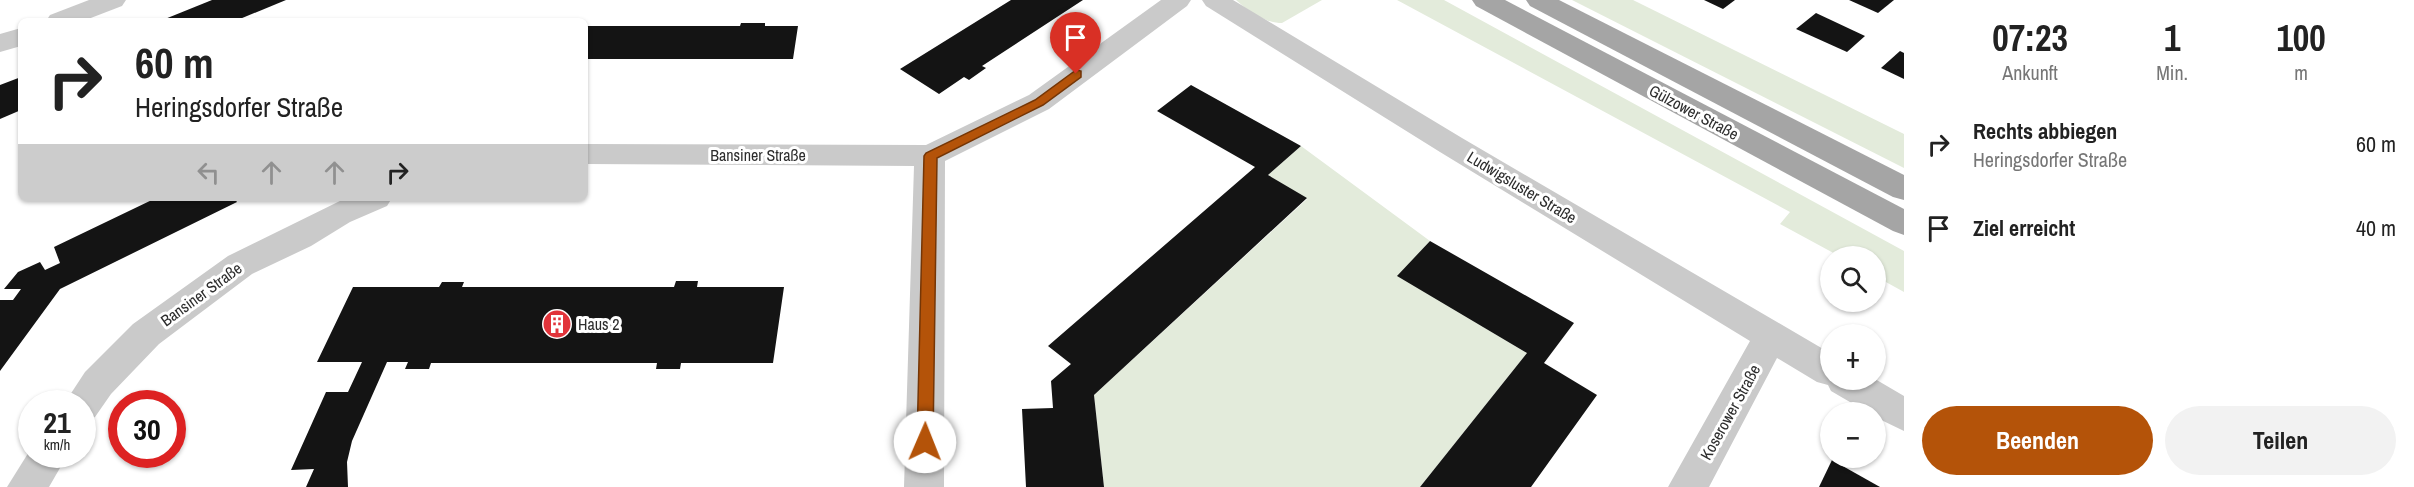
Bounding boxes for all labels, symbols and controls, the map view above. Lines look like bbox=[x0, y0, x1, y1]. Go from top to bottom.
pin bbox=[1050, 12, 1101, 74]
text: 07:23 bbox=[1992, 14, 2068, 62]
text: 1 bbox=[2164, 14, 2180, 62]
text: 100 bbox=[2276, 14, 2326, 62]
icon: arrive bbox=[1059, 21, 1092, 54]
text: 60 m bbox=[135, 35, 214, 91]
icon: right bbox=[36, 42, 114, 120]
text: Ankunft bbox=[2002, 59, 2058, 86]
text: Min. bbox=[2156, 59, 2188, 86]
text: m bbox=[2294, 59, 2308, 86]
street label: Gülzower Straße bbox=[1645, 79, 1743, 145]
text: Heringsdorfer Straße bbox=[135, 89, 343, 125]
text: Rechts abbiegen bbox=[1973, 116, 2117, 146]
icon: right bbox=[1922, 128, 1955, 161]
text: 60 m bbox=[2356, 129, 2396, 159]
street label: Bansiner Straße bbox=[710, 144, 806, 166]
street label: Ludwigsluster Straße bbox=[1463, 146, 1581, 228]
text: Heringsdorfer Straße bbox=[1973, 146, 2127, 173]
icon: left bbox=[192, 156, 225, 189]
icon: ahead bbox=[255, 156, 288, 189]
icon: ahead bbox=[318, 156, 351, 189]
icon: right bbox=[381, 156, 414, 189]
icon: arrive bbox=[1922, 212, 1955, 245]
text: Ziel erreicht bbox=[1973, 213, 2075, 243]
text: 40 m bbox=[2356, 213, 2396, 243]
map controls bbox=[1820, 246, 1886, 468]
button: search bbox=[1820, 246, 1886, 312]
street label: Bansiner Straße bbox=[156, 257, 246, 331]
building icon: Haus 2 bbox=[541, 308, 573, 340]
place label: Haus 2 bbox=[578, 313, 620, 335]
button: + bbox=[1820, 324, 1886, 390]
street label: Koserower Straße bbox=[1695, 360, 1765, 464]
speed limit sign: 30 bbox=[108, 390, 186, 468]
text: 21 bbox=[43, 402, 71, 442]
button: − bbox=[1820, 402, 1886, 468]
button: Beenden bbox=[1922, 406, 2153, 475]
button: Teilen bbox=[2165, 406, 2396, 475]
position arrow bbox=[893, 410, 957, 474]
text: km/h bbox=[44, 434, 70, 455]

